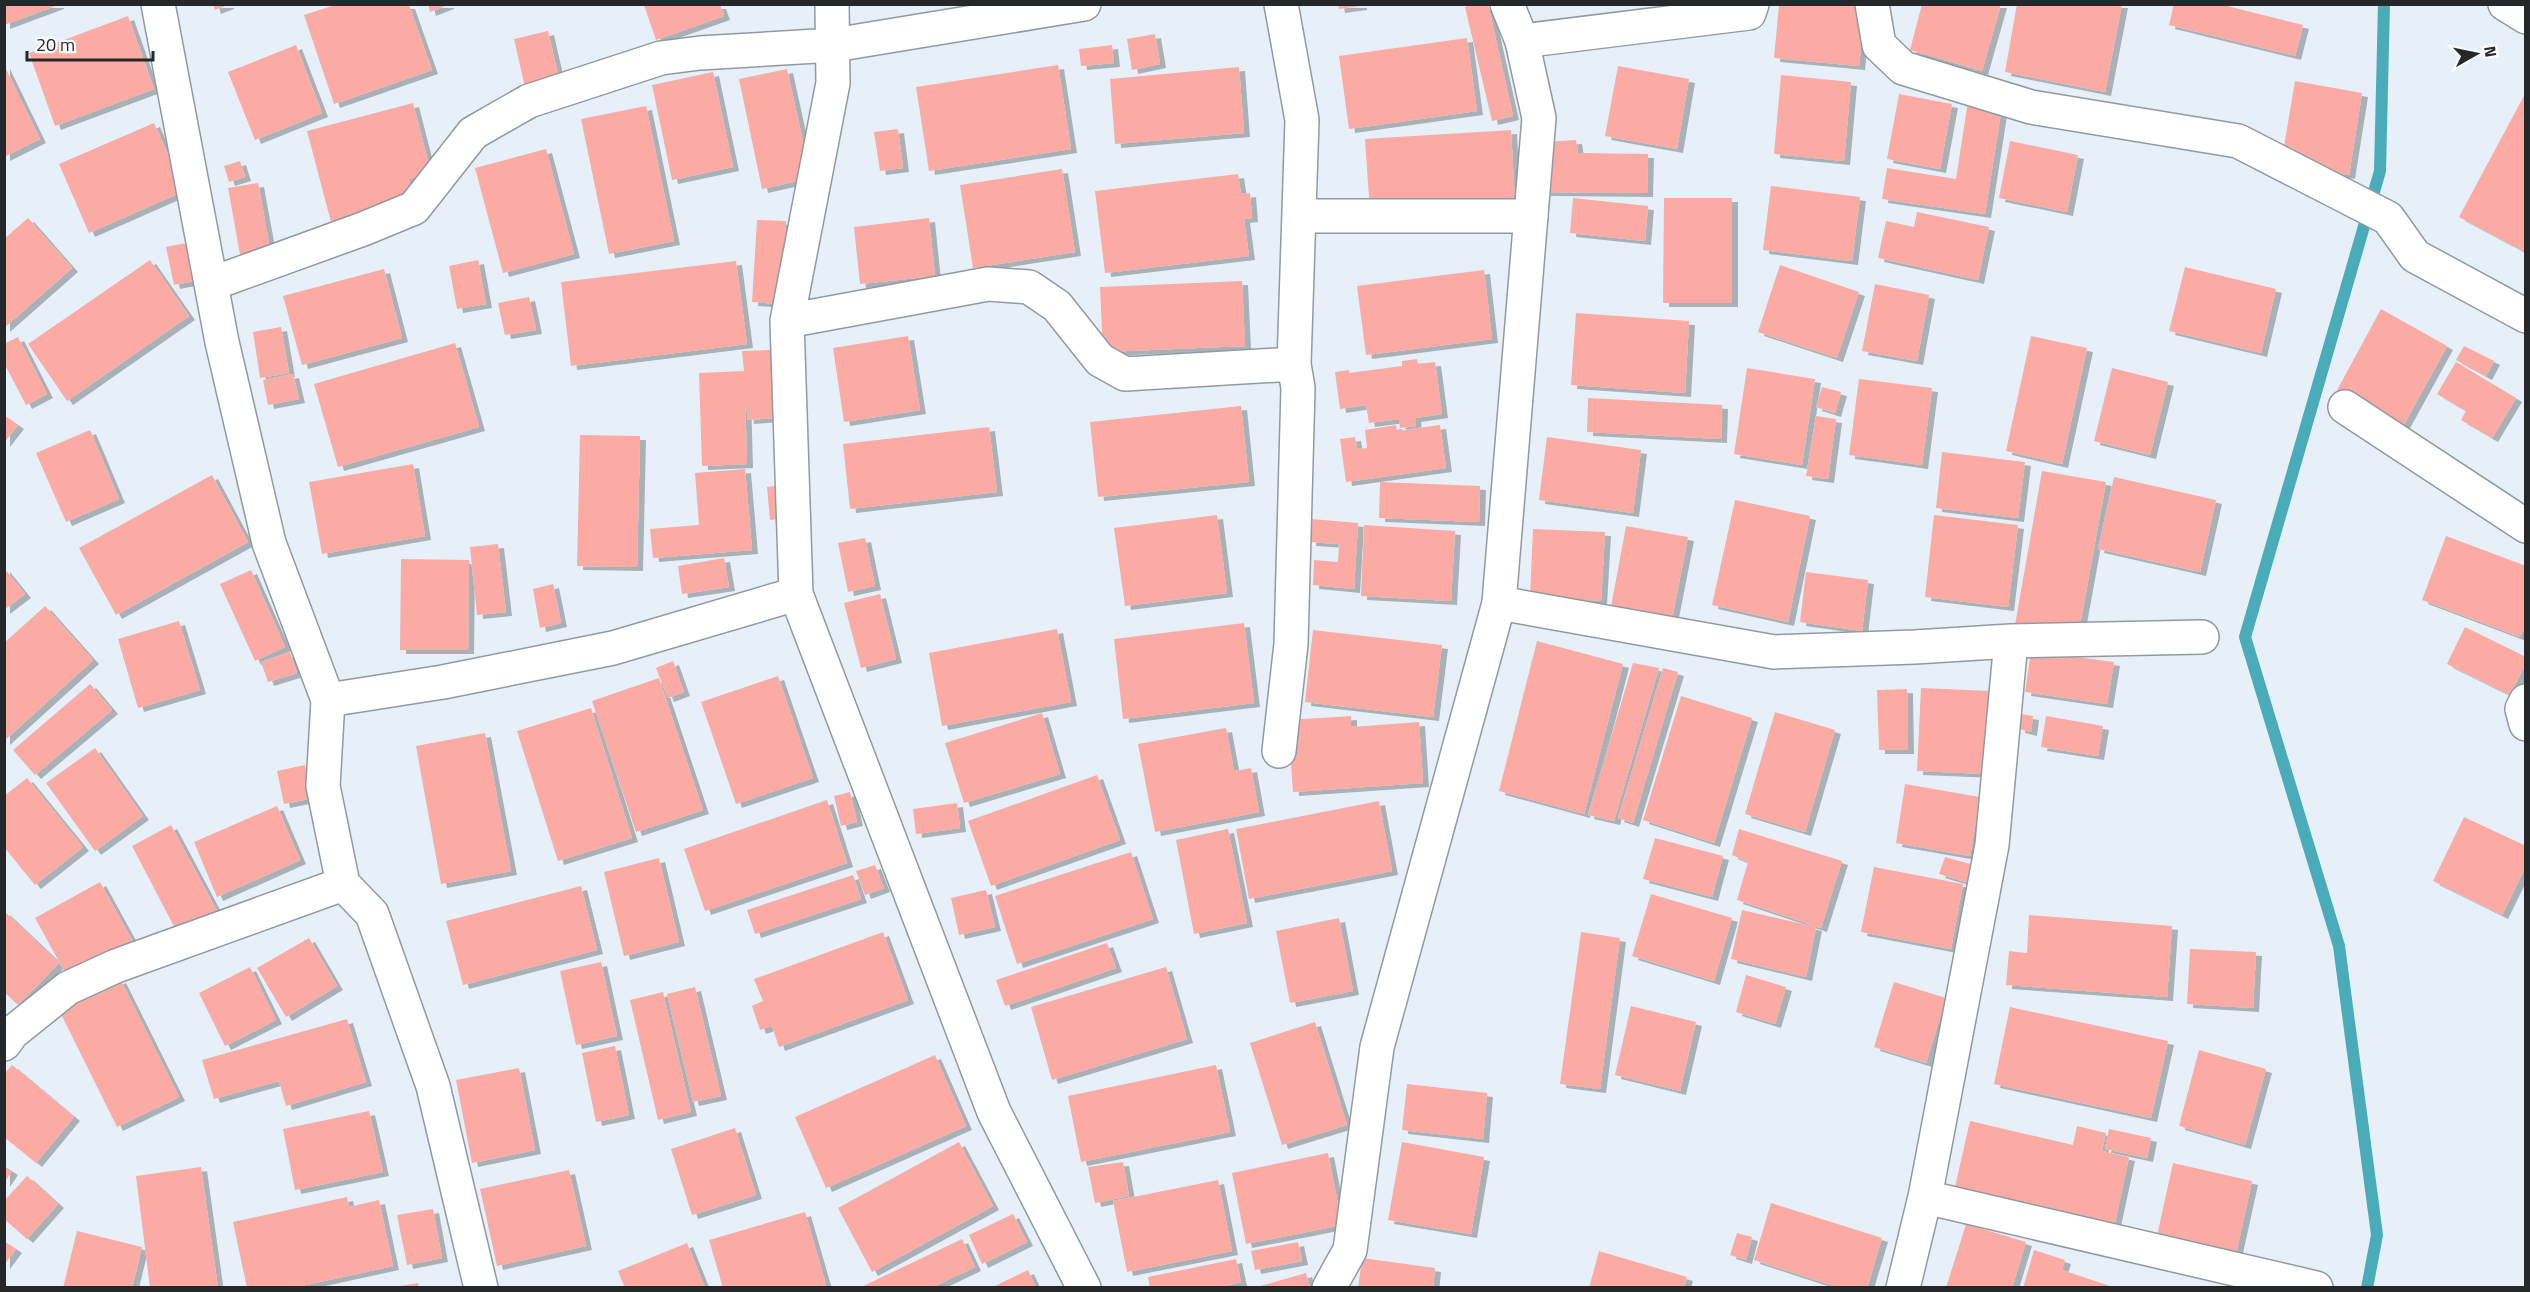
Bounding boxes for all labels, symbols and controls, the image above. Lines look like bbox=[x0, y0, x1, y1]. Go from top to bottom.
scale bar bbox=[27, 24, 153, 62]
north arrow bbox=[2446, 24, 2506, 84]
text: 20 m bbox=[36, 31, 75, 58]
text: N bbox=[2478, 44, 2504, 59]

